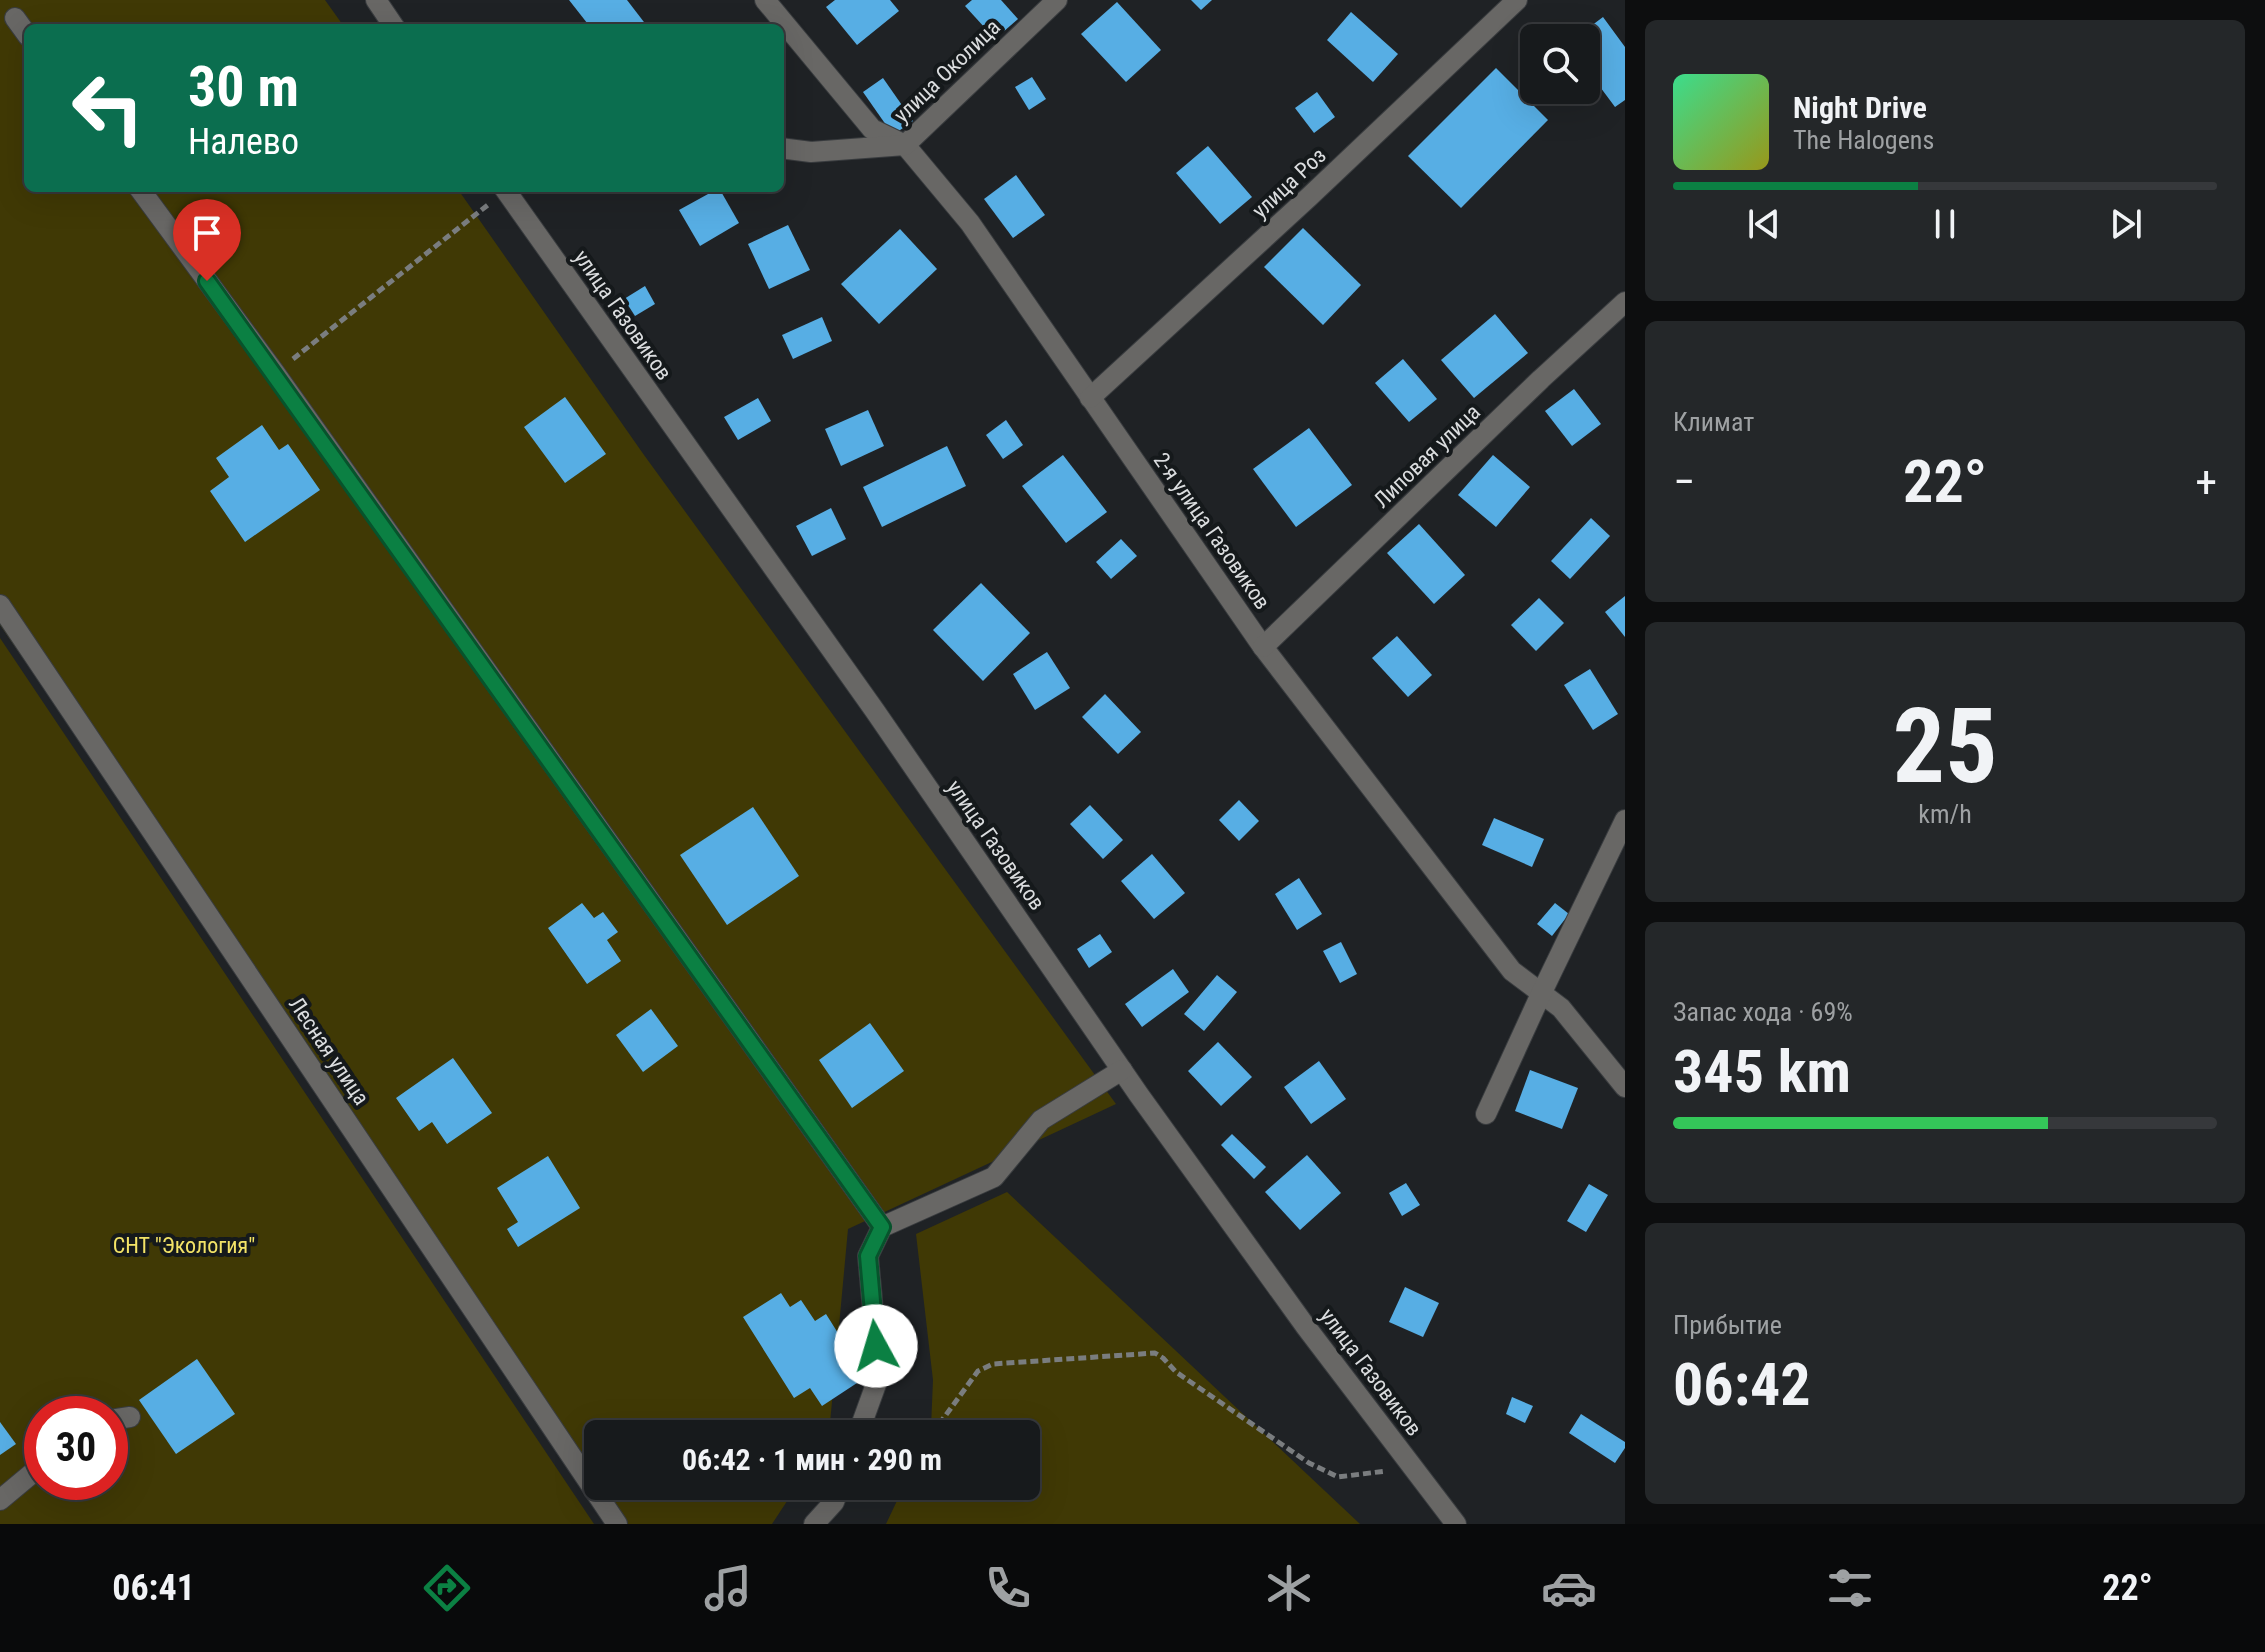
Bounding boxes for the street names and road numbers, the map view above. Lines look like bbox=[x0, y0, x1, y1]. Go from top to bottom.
street label: улица Околица bbox=[889, 14, 1005, 128]
street label: улица Роз bbox=[1247, 143, 1331, 223]
street label: улица Газовиков bbox=[569, 245, 677, 385]
street label: Липовая улица bbox=[1369, 399, 1485, 513]
street label: 2-я улица Газовиков bbox=[1149, 448, 1275, 614]
street label: улица Газовиков bbox=[942, 775, 1050, 915]
street label: Лесная улица bbox=[284, 992, 374, 1110]
street label: улица Газовиков bbox=[1315, 1303, 1427, 1441]

